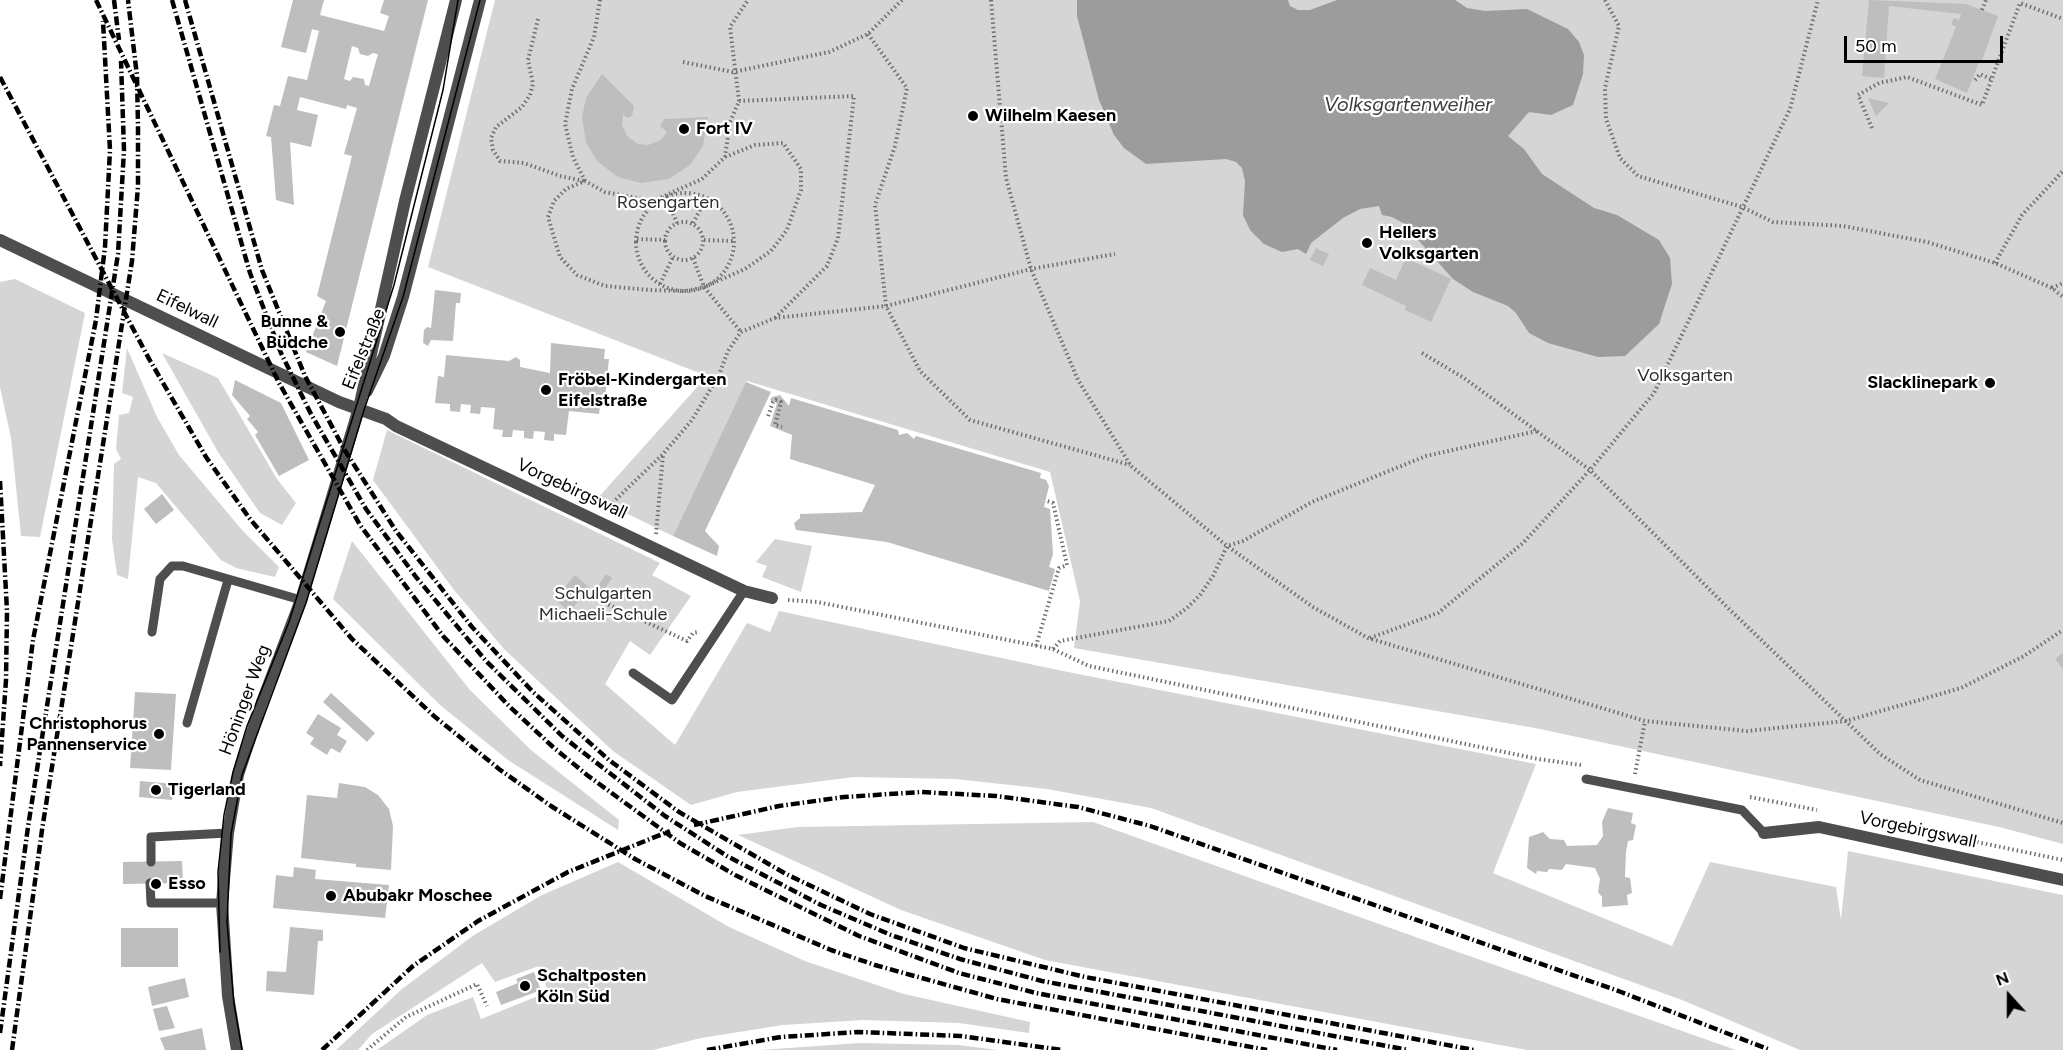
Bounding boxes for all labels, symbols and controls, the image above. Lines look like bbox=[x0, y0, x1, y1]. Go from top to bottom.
scale bar bbox=[1847, 24, 2006, 62]
text: 50 m bbox=[1855, 35, 1897, 57]
water label: Volksgartenweiher bbox=[1324, 93, 1492, 117]
place label: Wilhelm Kaesen bbox=[985, 105, 1116, 127]
marker: Wilhelm Kaesen bbox=[966, 109, 980, 123]
place label: Fort IV bbox=[696, 118, 753, 140]
marker: Fort IV bbox=[677, 122, 691, 136]
park label: Rosengarten bbox=[617, 192, 719, 214]
place label: Hellers Volksgarten bbox=[1379, 222, 1479, 264]
marker: Hellers Volksgarten bbox=[1360, 236, 1374, 250]
street label: Eifelwall bbox=[153, 285, 221, 333]
street label: Eifelstraße bbox=[338, 305, 390, 393]
place label: Bunne & Büdche bbox=[260, 311, 328, 354]
marker: Bunne & Büdche bbox=[333, 325, 347, 339]
park label: Volksgarten bbox=[1637, 365, 1733, 387]
place label: Fröbel-Kindergarten Eifelstraße bbox=[558, 369, 726, 412]
place label: Slacklinepark bbox=[1867, 372, 1978, 394]
marker: Slacklinepark bbox=[1983, 376, 1997, 390]
marker: Fröbel-Kindergarten Eifelstraße bbox=[539, 383, 553, 397]
street label: Vorgebirgswall bbox=[513, 454, 631, 524]
park label: Schulgarten Michaeli-Schule bbox=[539, 583, 667, 626]
street label: Höninger Weg bbox=[215, 642, 275, 758]
place label: Christophorus Pannenservice bbox=[26, 713, 147, 756]
marker: Christophorus Pannenservice bbox=[152, 727, 166, 741]
place label: Tigerland bbox=[168, 779, 246, 801]
marker: Tigerland bbox=[149, 783, 163, 797]
street label: Vorgebirgswall bbox=[1857, 807, 1979, 853]
place label: Esso bbox=[168, 873, 206, 895]
marker: Esso bbox=[149, 877, 163, 891]
place label: Abubakr Moschee bbox=[343, 885, 492, 907]
marker: Abubakr Moschee bbox=[324, 889, 338, 903]
place label: Schaltposten Köln Süd bbox=[537, 965, 646, 1008]
north arrow bbox=[1979, 966, 2039, 1026]
text: N bbox=[1993, 968, 2012, 990]
marker: Schaltposten Köln Süd bbox=[518, 979, 532, 993]

